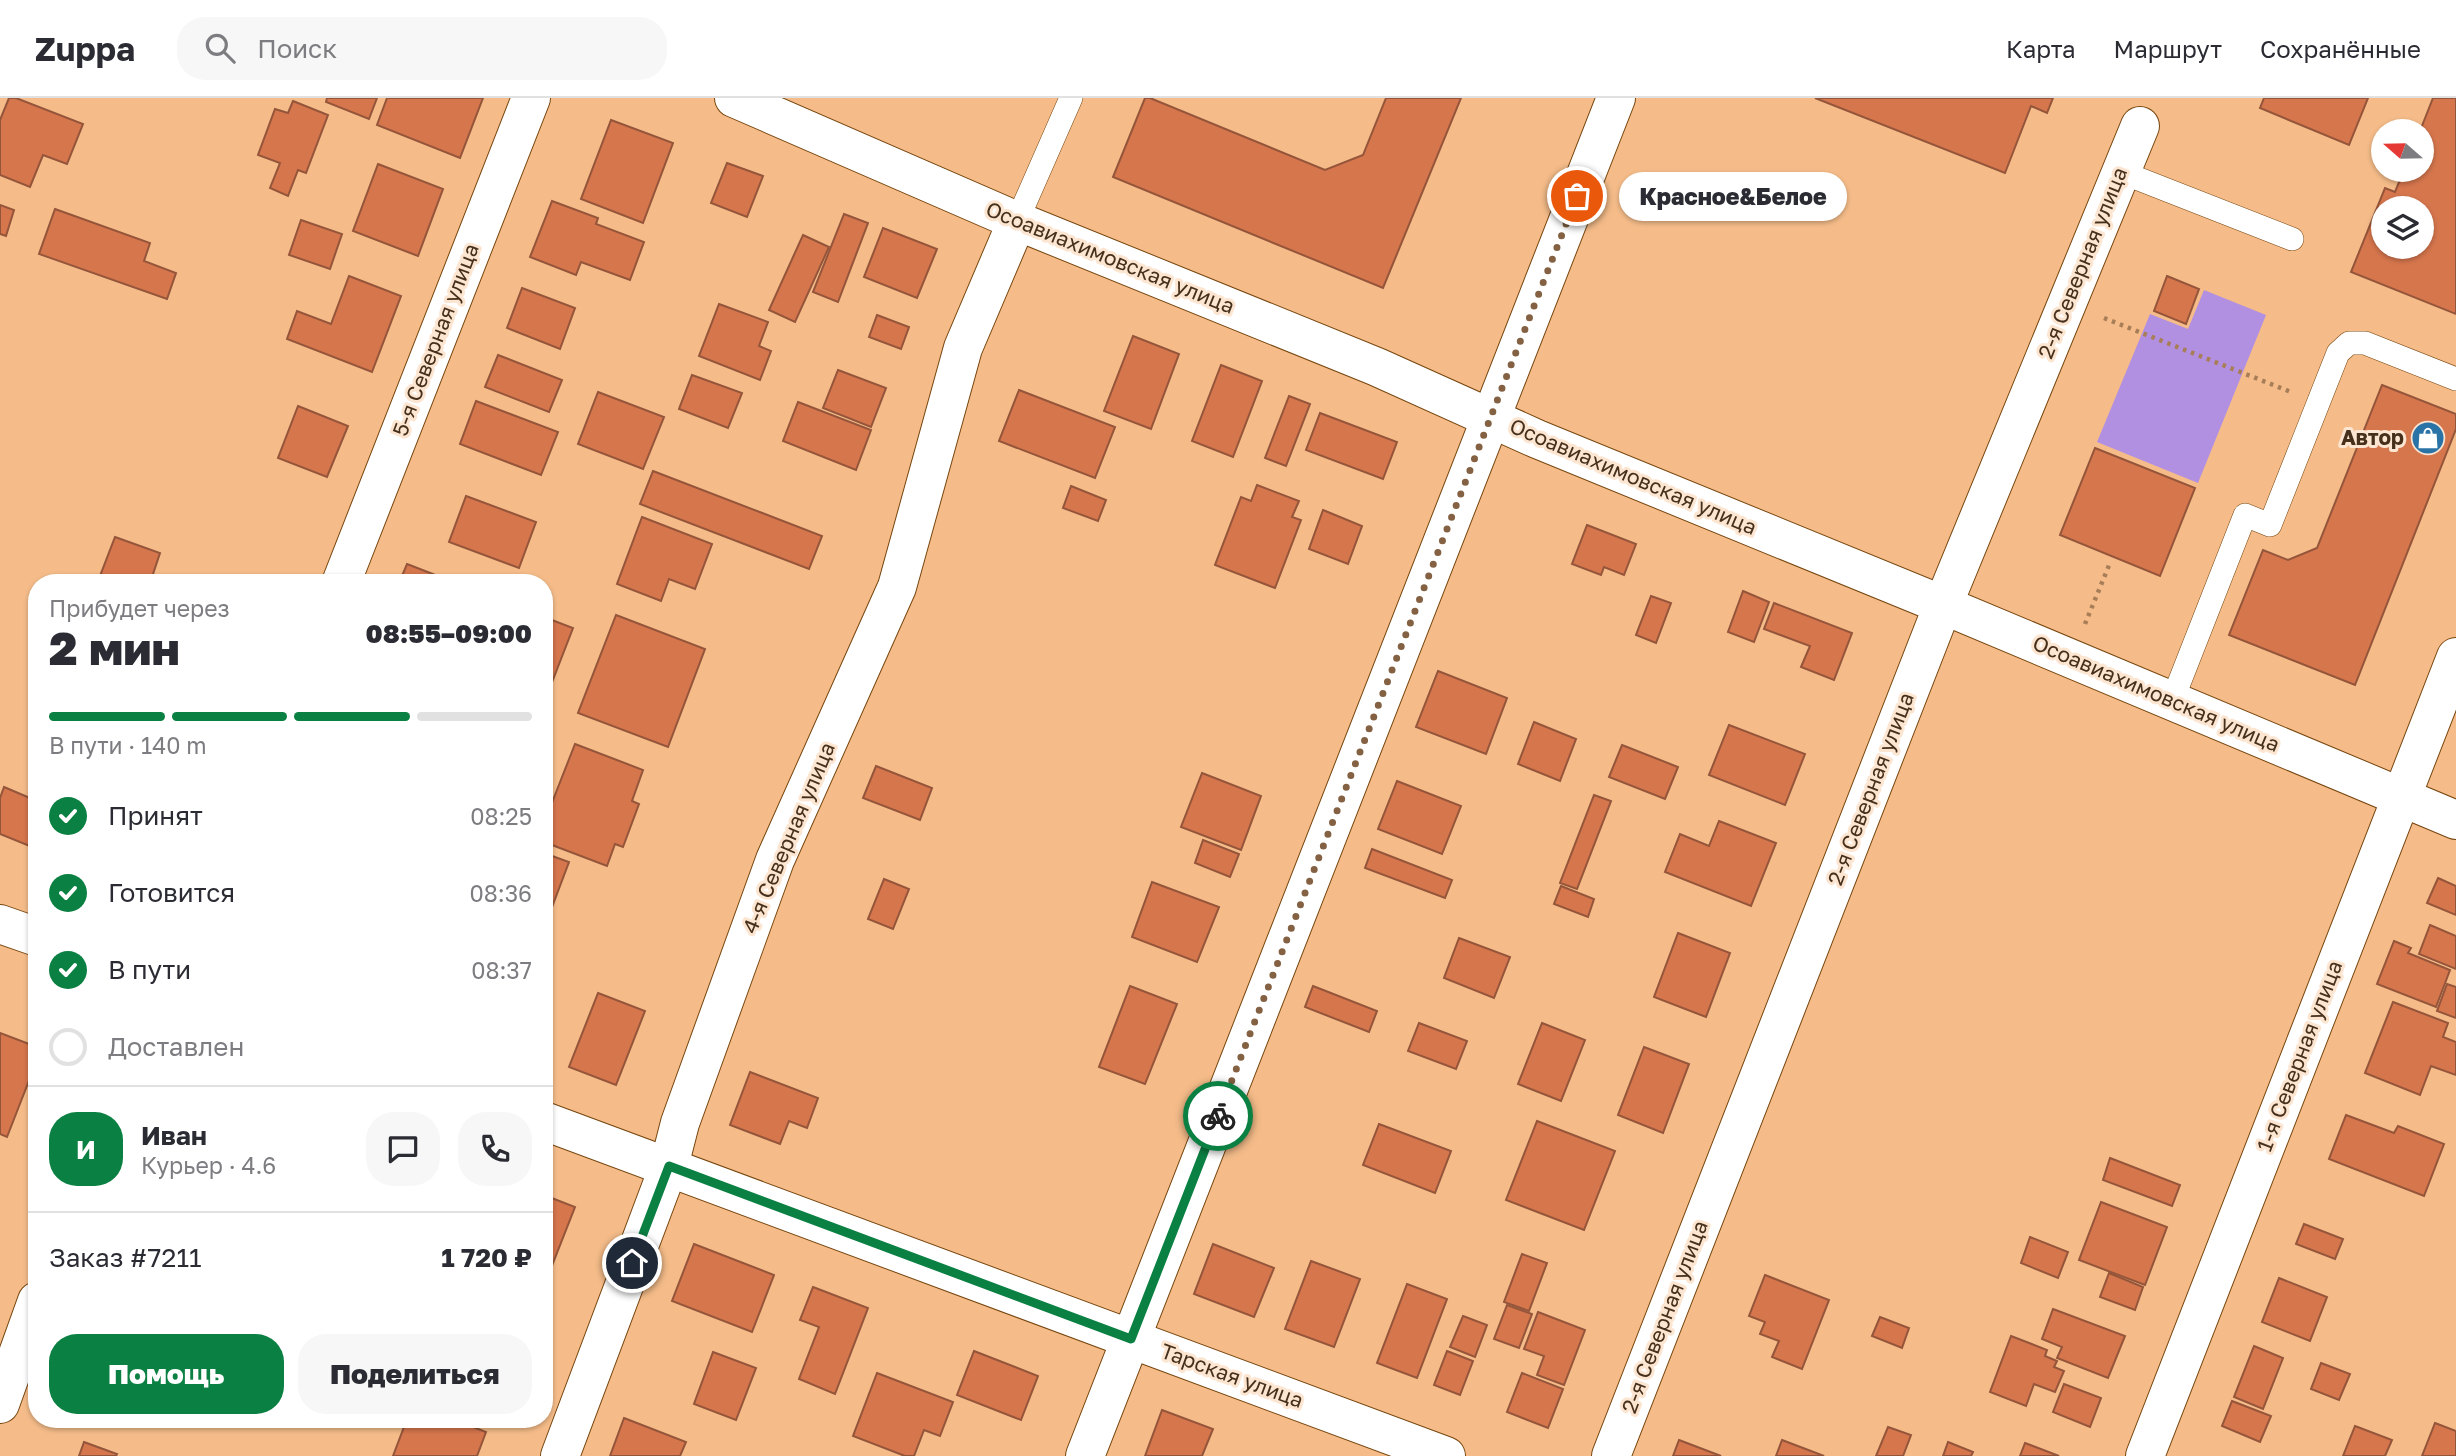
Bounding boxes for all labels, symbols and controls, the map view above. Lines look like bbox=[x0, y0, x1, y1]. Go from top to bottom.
search box bbox=[177, 17, 667, 80]
text: Zuppa bbox=[35, 29, 135, 68]
icon: search bbox=[201, 29, 239, 67]
text: Поиск bbox=[257, 33, 337, 64]
text: Карта bbox=[2006, 34, 2076, 63]
text: Маршрут bbox=[2114, 34, 2222, 63]
text: Сохранённые bbox=[2260, 34, 2421, 63]
north arrow bbox=[2371, 119, 2434, 182]
map controls bbox=[2371, 119, 2434, 259]
street label: 2-я Северная улица bbox=[2032, 163, 2132, 362]
pin bbox=[1547, 166, 1607, 226]
callout: Красное&Белое bbox=[1619, 172, 1846, 220]
icon: bag bbox=[1558, 177, 1596, 215]
text: Красное&Белое bbox=[1639, 182, 1827, 210]
street label: Осоавиахимовская улица bbox=[982, 195, 1238, 319]
button: layers bbox=[2371, 196, 2434, 259]
street label: 5-я Северная улица bbox=[386, 240, 484, 440]
street label: Осоавиахимовская улица bbox=[1506, 412, 1761, 540]
shop icon: Автор bbox=[2409, 419, 2447, 457]
place label: Автор bbox=[2341, 424, 2404, 450]
text: Прибудет через bbox=[49, 594, 230, 622]
text: 08:55–09:00 bbox=[366, 618, 532, 649]
text: 2 мин bbox=[49, 620, 180, 675]
street label: Осоавиахимовская улица bbox=[2029, 629, 2284, 757]
street label: 2-я Северная улица bbox=[1821, 689, 1919, 889]
text: В пути · 140 m bbox=[49, 731, 207, 759]
street label: 4-я Северная улица bbox=[736, 738, 840, 937]
icon: check bbox=[49, 797, 87, 835]
text: Принят bbox=[108, 800, 203, 831]
text: 08:25 bbox=[470, 802, 532, 830]
icon: check bbox=[49, 874, 87, 912]
text: Готовится bbox=[108, 877, 235, 908]
text: 08:36 bbox=[469, 879, 532, 907]
icon: check bbox=[49, 951, 87, 989]
text: В пути bbox=[108, 954, 191, 985]
text: 08:37 bbox=[471, 956, 532, 984]
street label: 1-я Северная улица bbox=[2251, 957, 2347, 1155]
text: Доставлен bbox=[108, 1031, 244, 1062]
courier bbox=[1183, 1081, 1253, 1151]
icon: bike bbox=[1199, 1097, 1237, 1135]
button: chat bbox=[366, 1112, 440, 1186]
button: phone bbox=[458, 1112, 532, 1186]
text: Иван bbox=[141, 1120, 207, 1151]
text: И bbox=[76, 1134, 96, 1165]
text: Курьер · 4.6 bbox=[141, 1151, 276, 1179]
street label: 2-я Северная улица bbox=[1615, 1217, 1713, 1417]
pin bbox=[602, 1233, 662, 1293]
text: Заказ #7211 bbox=[49, 1242, 202, 1273]
text: 1 720 ₽ bbox=[441, 1242, 532, 1273]
icon: home bbox=[613, 1244, 651, 1282]
button: Помощь bbox=[49, 1334, 284, 1414]
button: Поделиться bbox=[298, 1334, 532, 1414]
street label: Тарская улица bbox=[1157, 1337, 1307, 1413]

